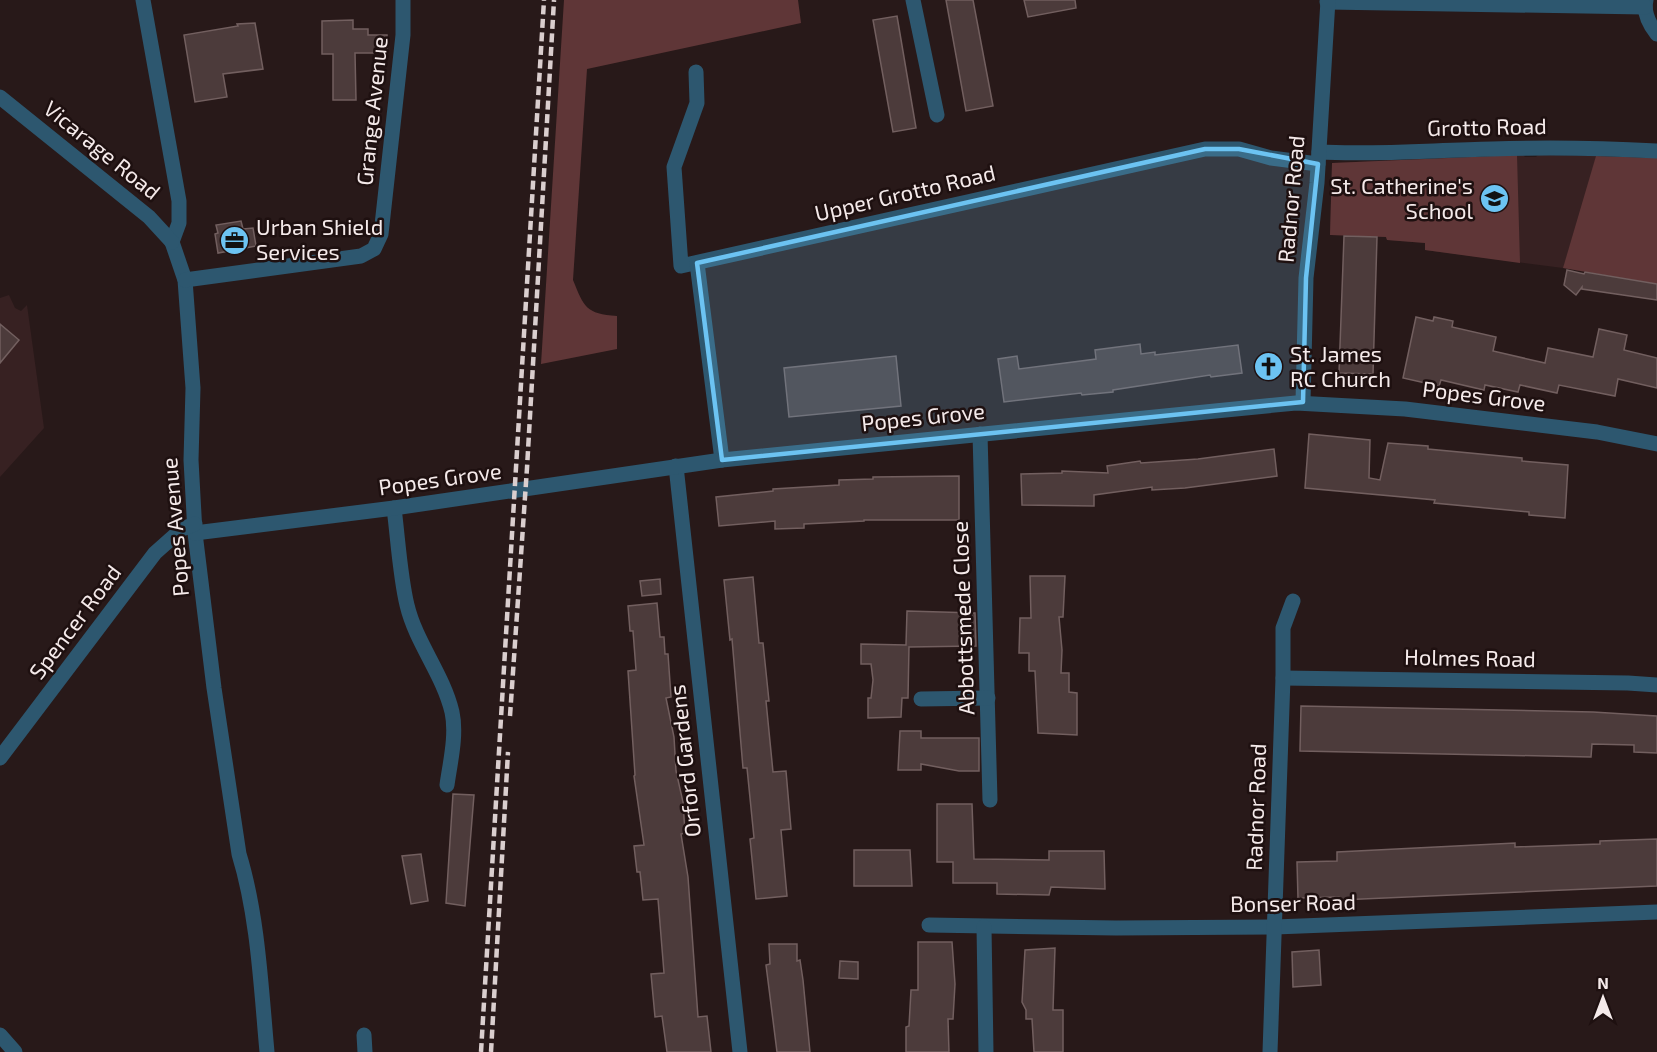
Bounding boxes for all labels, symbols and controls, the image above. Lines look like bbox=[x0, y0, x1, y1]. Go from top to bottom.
street label: Grange Avenue bbox=[350, 35, 392, 187]
street label: Vicarage Road bbox=[39, 94, 166, 204]
street label: Grotto Road bbox=[1427, 112, 1547, 140]
street label: Radnor Road bbox=[1271, 134, 1309, 264]
street label: Upper Grotto Road bbox=[812, 159, 998, 225]
place label: St. Catherine's School bbox=[1330, 172, 1473, 223]
school or university icon: St. Catherine's School bbox=[1478, 183, 1510, 215]
place label: Urban Shield Services bbox=[256, 213, 383, 264]
office icon: Urban Shield Services bbox=[219, 224, 251, 256]
place label: St. James RC Church bbox=[1290, 340, 1391, 391]
church icon: St. James RC Church bbox=[1253, 351, 1285, 383]
street label: Popes Grove bbox=[1421, 375, 1547, 415]
street label: Popes Grove bbox=[860, 397, 986, 435]
street label: Popes Avenue bbox=[155, 457, 193, 598]
street label: Popes Grove bbox=[377, 457, 503, 500]
street label: Abbottsmede Close bbox=[946, 521, 978, 716]
street label: Spencer Road bbox=[23, 559, 126, 684]
street label: Holmes Road bbox=[1404, 643, 1536, 671]
street label: Orford Gardens bbox=[663, 684, 705, 839]
street label: Radnor Road bbox=[1240, 743, 1270, 871]
street label: Bonser Road bbox=[1230, 888, 1356, 916]
north arrow bbox=[1573, 968, 1633, 1028]
text: N bbox=[1597, 973, 1609, 992]

